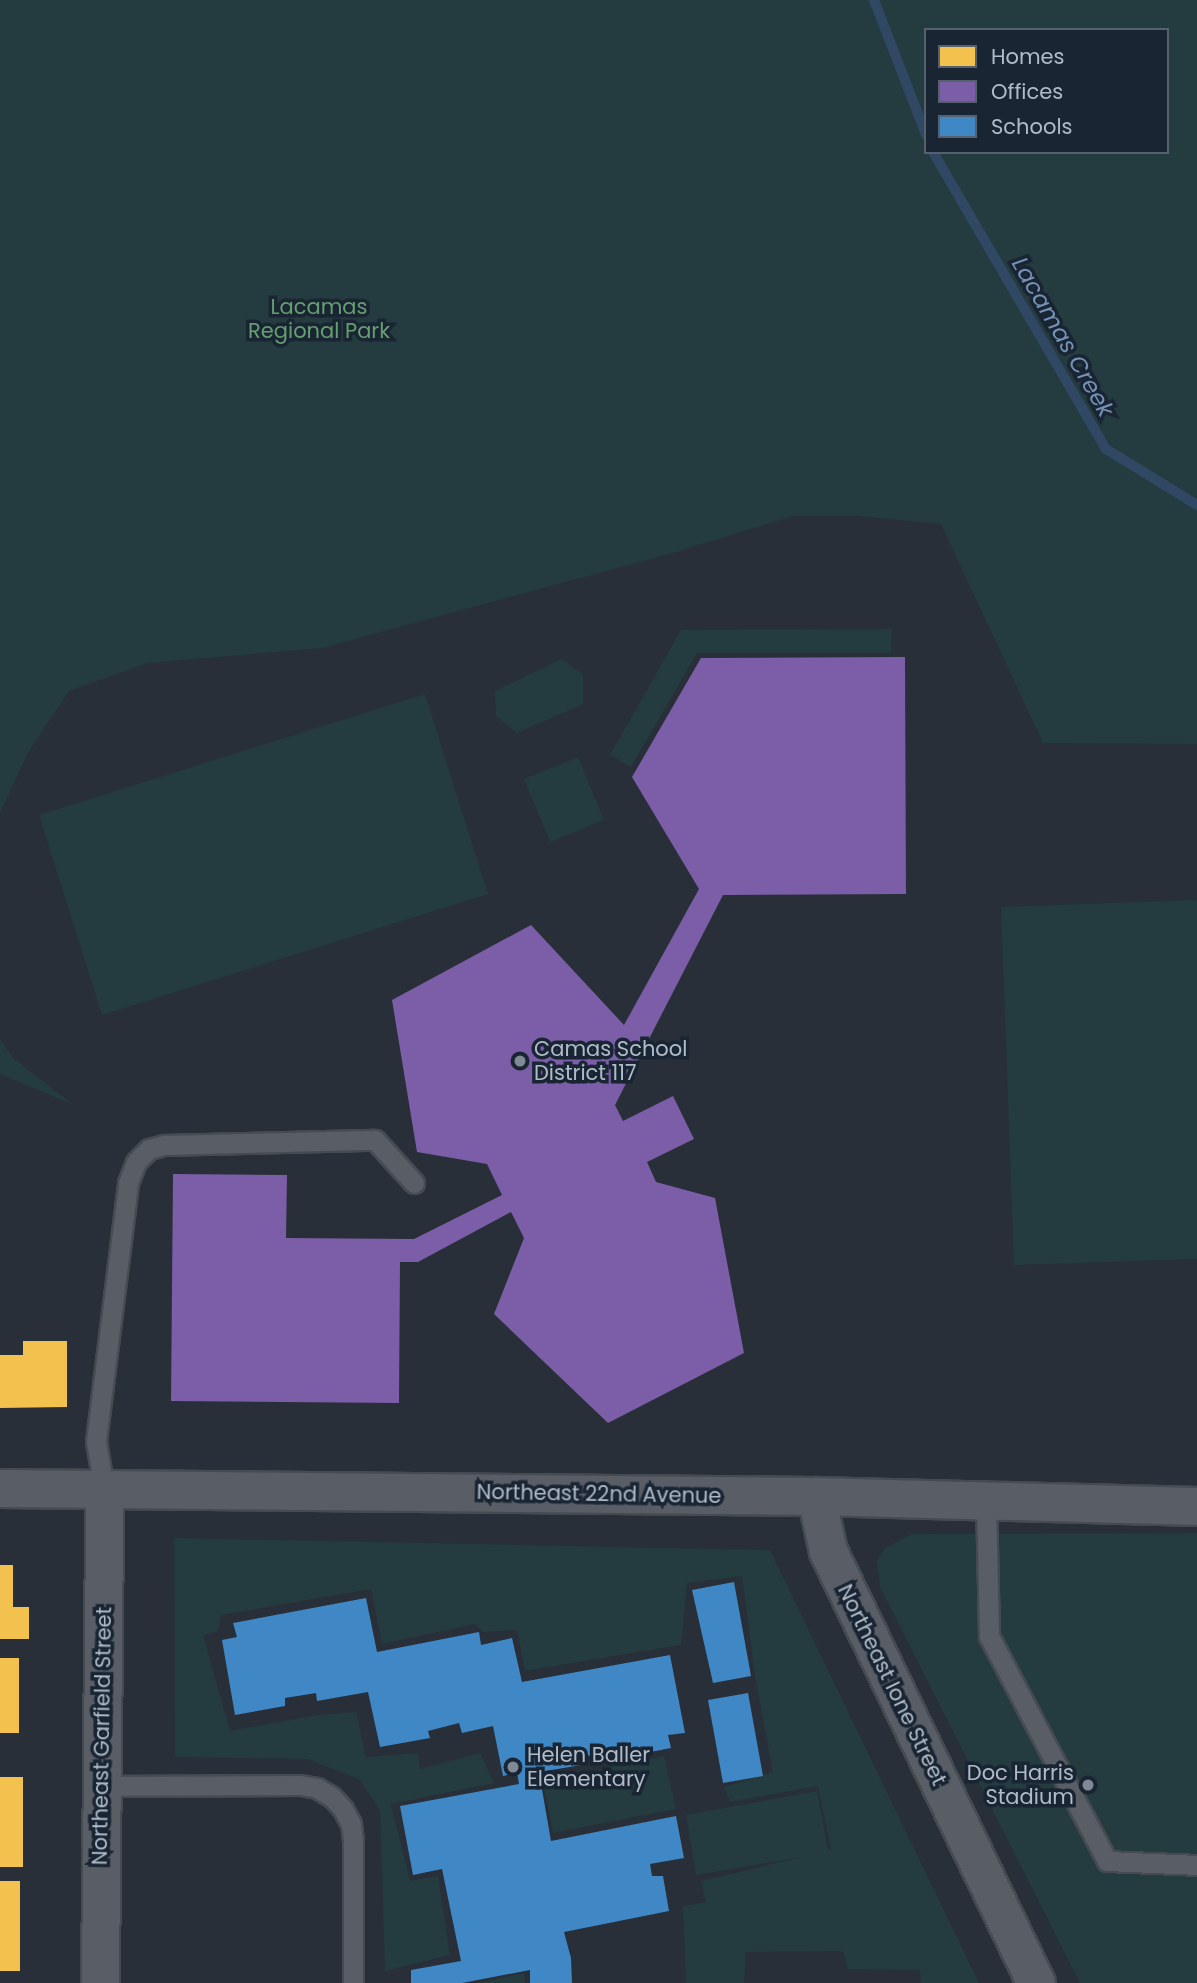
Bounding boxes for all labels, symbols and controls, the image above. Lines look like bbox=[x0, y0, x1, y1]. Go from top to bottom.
legend bbox=[924, 28, 1169, 154]
text: Homes bbox=[991, 42, 1065, 71]
text: Offices bbox=[991, 77, 1063, 106]
text: Schools bbox=[991, 112, 1073, 141]
water label: Lacamas Creek bbox=[1006, 252, 1120, 422]
park label: Lacamas Regional Park bbox=[248, 294, 390, 344]
place label: Camas School District 117 bbox=[534, 1036, 687, 1086]
marker: Camas School District 117 bbox=[512, 1053, 528, 1069]
street label: Northeast 22nd Avenue bbox=[476, 1479, 722, 1509]
street label: Northeast Ione Street bbox=[832, 1580, 952, 1790]
street label: Northeast Garfield Street bbox=[87, 1607, 117, 1865]
place label: Helen Baller Elementary bbox=[527, 1742, 650, 1792]
marker: Helen Baller Elementary bbox=[505, 1759, 521, 1775]
place label: Doc Harris Stadium bbox=[967, 1760, 1074, 1810]
marker: Doc Harris Stadium bbox=[1080, 1777, 1096, 1793]

